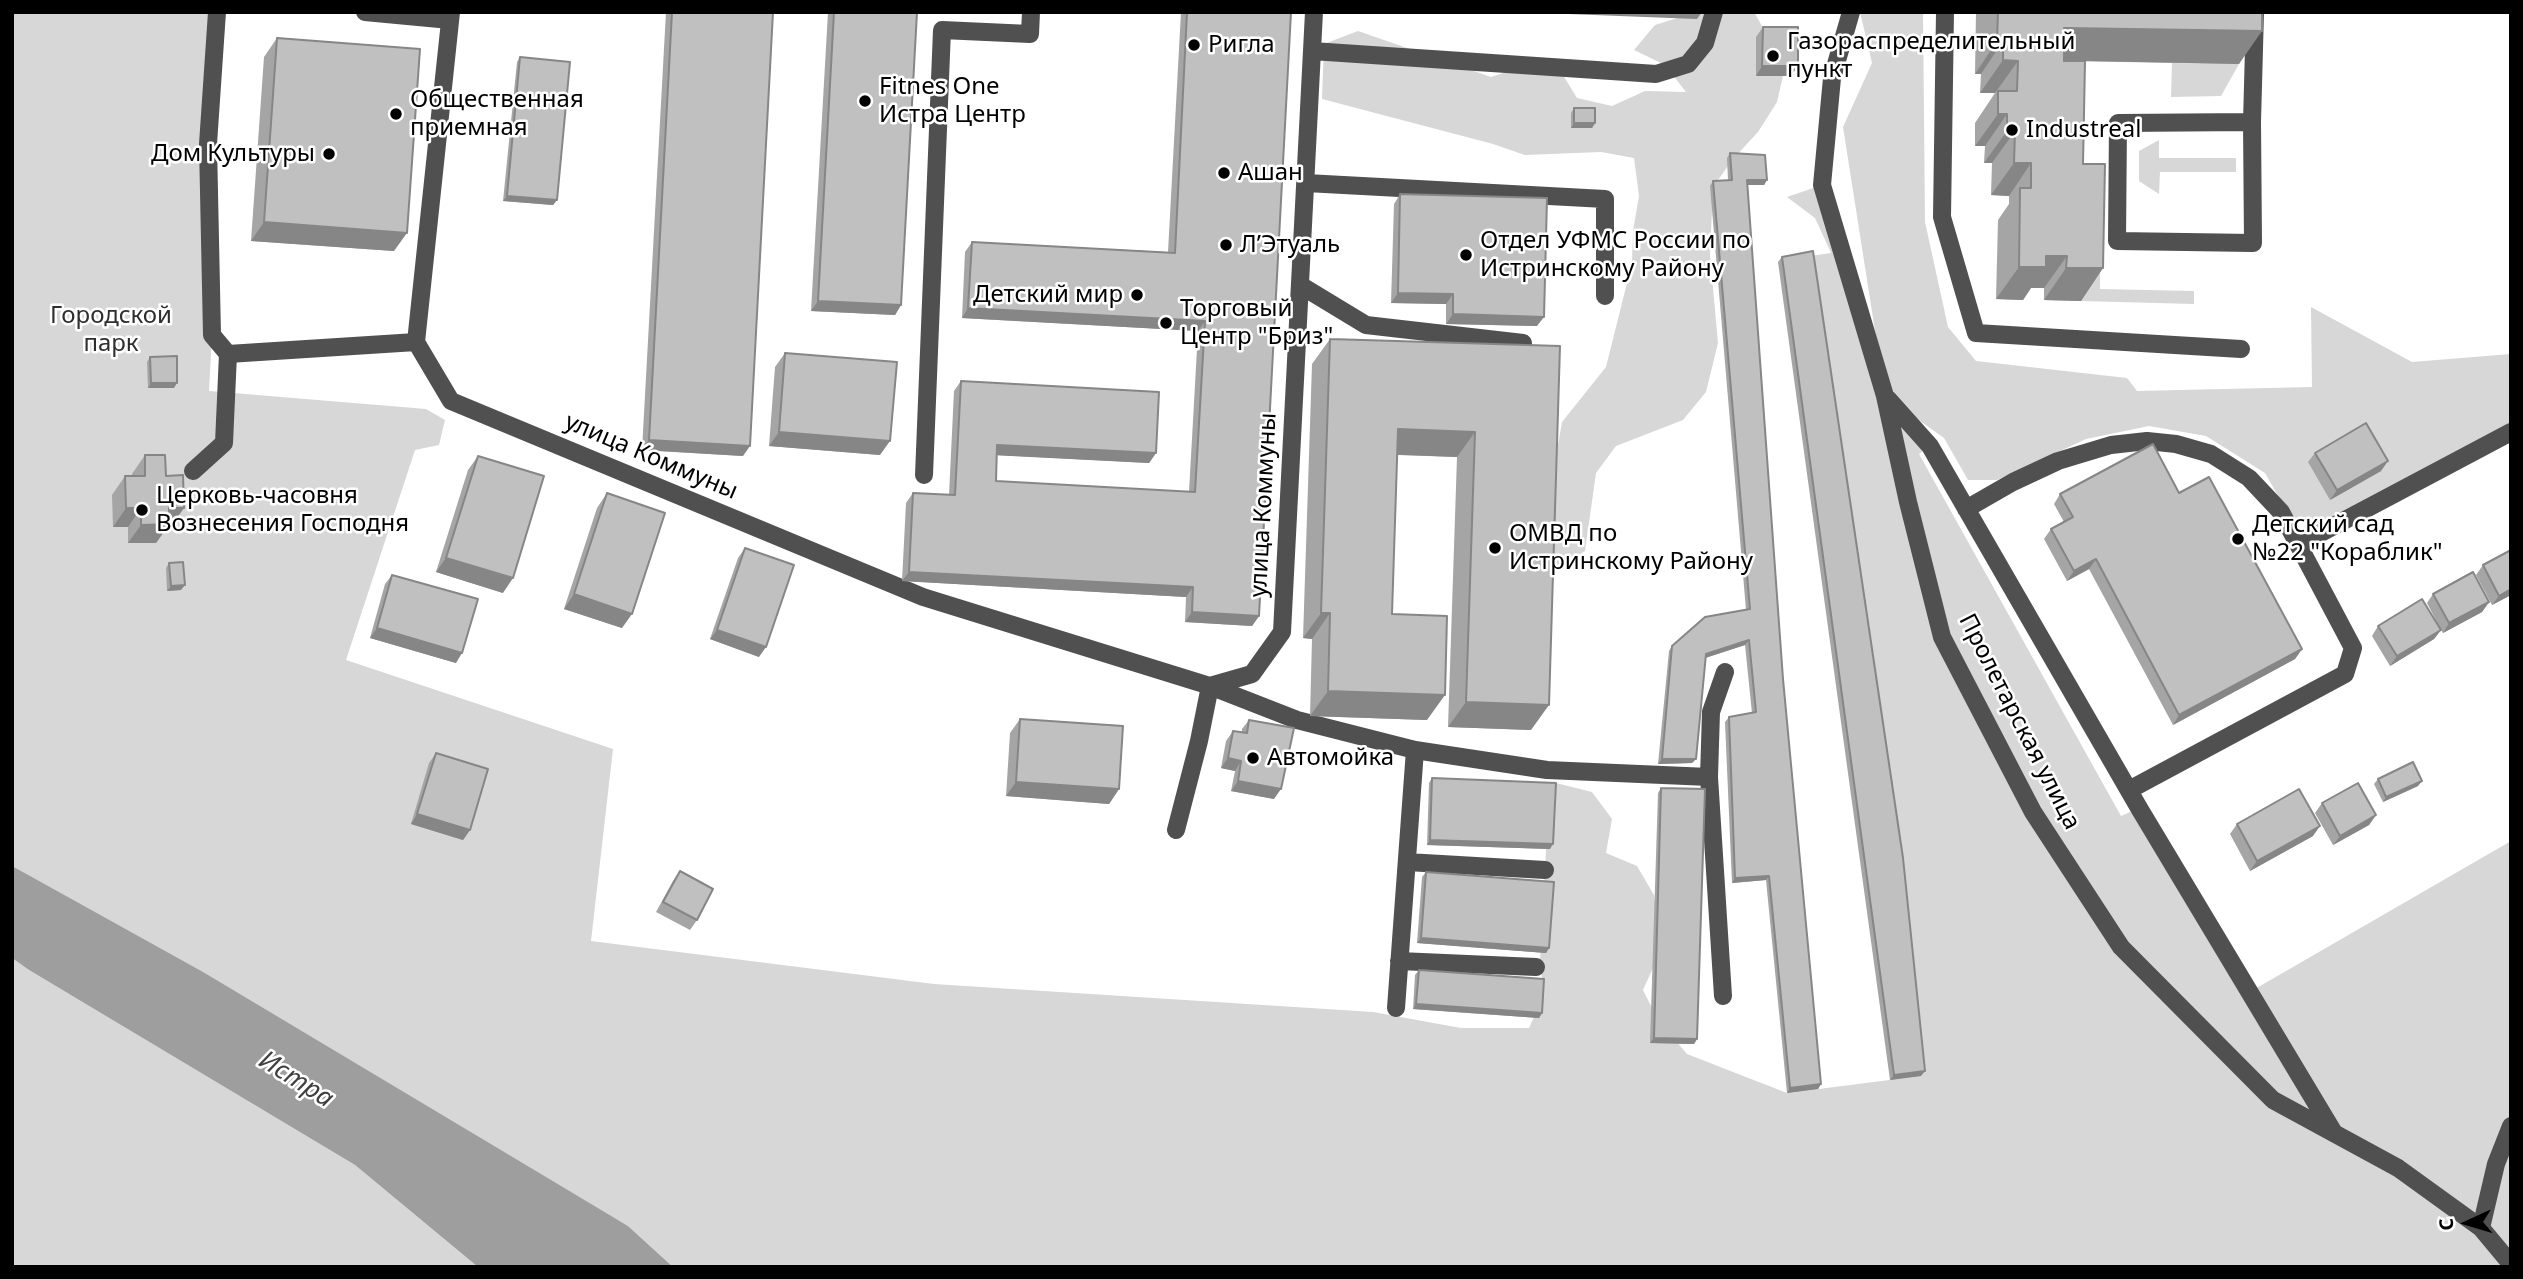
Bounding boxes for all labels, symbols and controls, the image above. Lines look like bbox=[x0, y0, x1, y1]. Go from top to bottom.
place label: Газораспределительный пункт bbox=[1787, 28, 2075, 84]
place label: Ригла bbox=[1208, 31, 1275, 59]
marker: Ригла bbox=[1186, 37, 1202, 53]
marker: Газораспределительный пункт bbox=[1765, 48, 1781, 64]
place label: Fitnes One Истра Центр bbox=[879, 73, 1026, 129]
place label: Общественная приемная bbox=[410, 86, 584, 142]
marker: Fitnes One Истра Центр bbox=[857, 93, 873, 109]
marker: Общественная приемная bbox=[388, 106, 404, 122]
place label: Industreal bbox=[2026, 116, 2141, 144]
marker: Industreal bbox=[2004, 122, 2020, 138]
place label: Дом Культуры bbox=[151, 140, 315, 168]
marker: Дом Культуры bbox=[321, 146, 337, 162]
place label: Ашан bbox=[1238, 159, 1303, 187]
marker: Ашан bbox=[1216, 165, 1232, 181]
place label: Отдел УФМС России по Истринскому Району bbox=[1480, 227, 1750, 283]
place label: Л’Этуаль bbox=[1240, 231, 1340, 259]
marker: Л’Этуаль bbox=[1218, 237, 1234, 253]
marker: Отдел УФМС России по Истринскому Району bbox=[1458, 247, 1474, 263]
place label: Детский мир bbox=[973, 281, 1123, 309]
marker: Детский мир bbox=[1129, 287, 1145, 303]
place label: Торговый Центр "Бриз" bbox=[1180, 295, 1333, 351]
park label: Городской парк bbox=[50, 302, 172, 358]
marker: Торговый Центр "Бриз" bbox=[1158, 315, 1174, 331]
street label: улица Коммуны bbox=[560, 408, 742, 506]
street label: улица Коммуны bbox=[1245, 412, 1283, 598]
place label: Церковь-часовня Вознесения Господня bbox=[156, 482, 409, 538]
marker: Церковь-часовня Вознесения Господня bbox=[134, 502, 150, 518]
place label: Детский сад №22 "Кораблик" bbox=[2252, 511, 2443, 567]
place label: ОМВД по Истринскому Району bbox=[1509, 520, 1753, 576]
marker: Детский сад №22 "Кораблик" bbox=[2230, 531, 2246, 547]
marker: ОМВД по Истринскому Району bbox=[1487, 540, 1503, 556]
street label: Пролетарская улица bbox=[1952, 609, 2086, 835]
place label: Автомойка bbox=[1267, 744, 1394, 772]
marker: Автомойка bbox=[1245, 750, 1261, 766]
water label: Истра bbox=[253, 1045, 339, 1115]
north arrow bbox=[2432, 1188, 2502, 1258]
text: С bbox=[2433, 1217, 2459, 1231]

